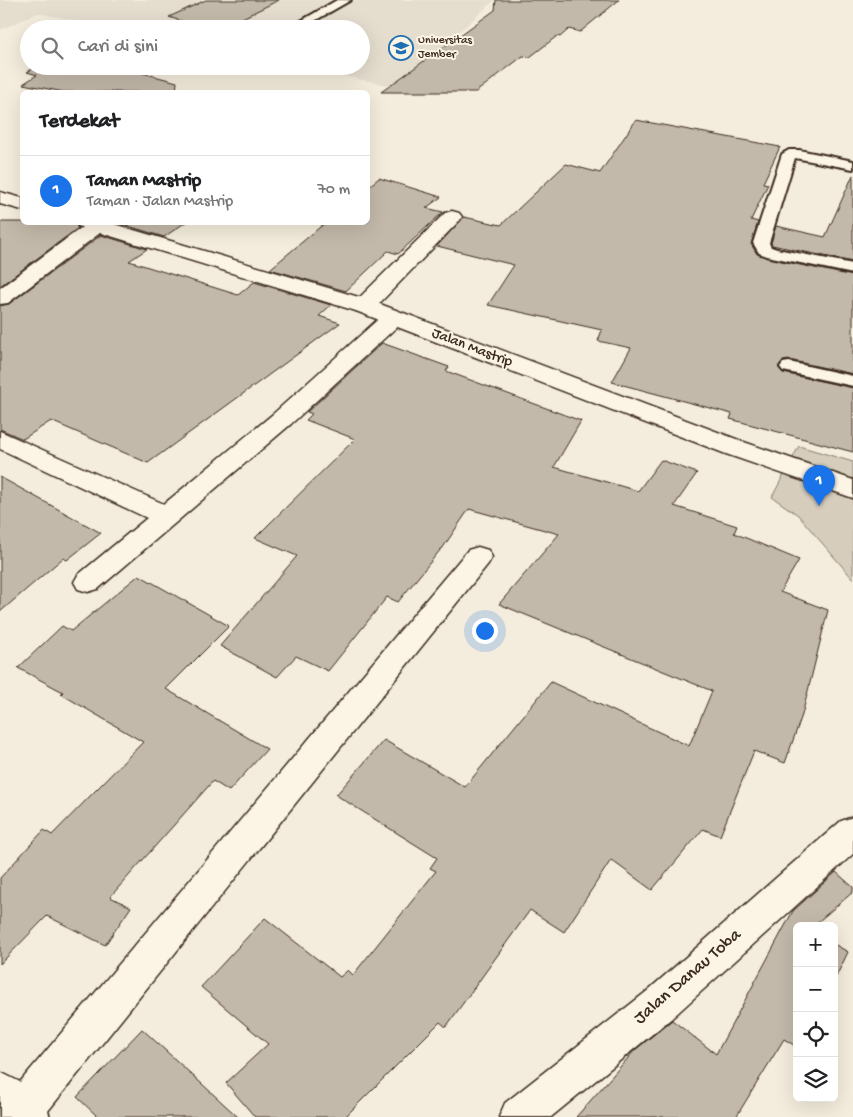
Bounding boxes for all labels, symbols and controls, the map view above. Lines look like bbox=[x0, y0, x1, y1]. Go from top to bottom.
search box bbox=[20, 20, 370, 75]
icon: search bbox=[38, 34, 66, 62]
place label: Universitas Jember bbox=[418, 34, 473, 62]
school or university icon: Universitas Jember bbox=[388, 35, 414, 61]
text: Cari di sini bbox=[78, 36, 158, 59]
text: Terdekat bbox=[40, 110, 119, 135]
text: Taman Mastrip bbox=[87, 170, 201, 193]
text: 1 bbox=[53, 181, 59, 200]
text: 70 m bbox=[317, 181, 350, 200]
text: Taman · Jalan Mastrip bbox=[87, 193, 233, 212]
street label: Jalan Mastrip bbox=[429, 324, 515, 372]
pin: 1 bbox=[803, 465, 835, 506]
your location bbox=[472, 618, 498, 644]
map controls bbox=[793, 922, 838, 1102]
button: + bbox=[793, 922, 838, 967]
street label: Jalan Danau Toba bbox=[630, 924, 747, 1029]
button: − bbox=[793, 967, 838, 1012]
button: locate bbox=[793, 1012, 838, 1057]
button: layers bbox=[793, 1057, 838, 1102]

